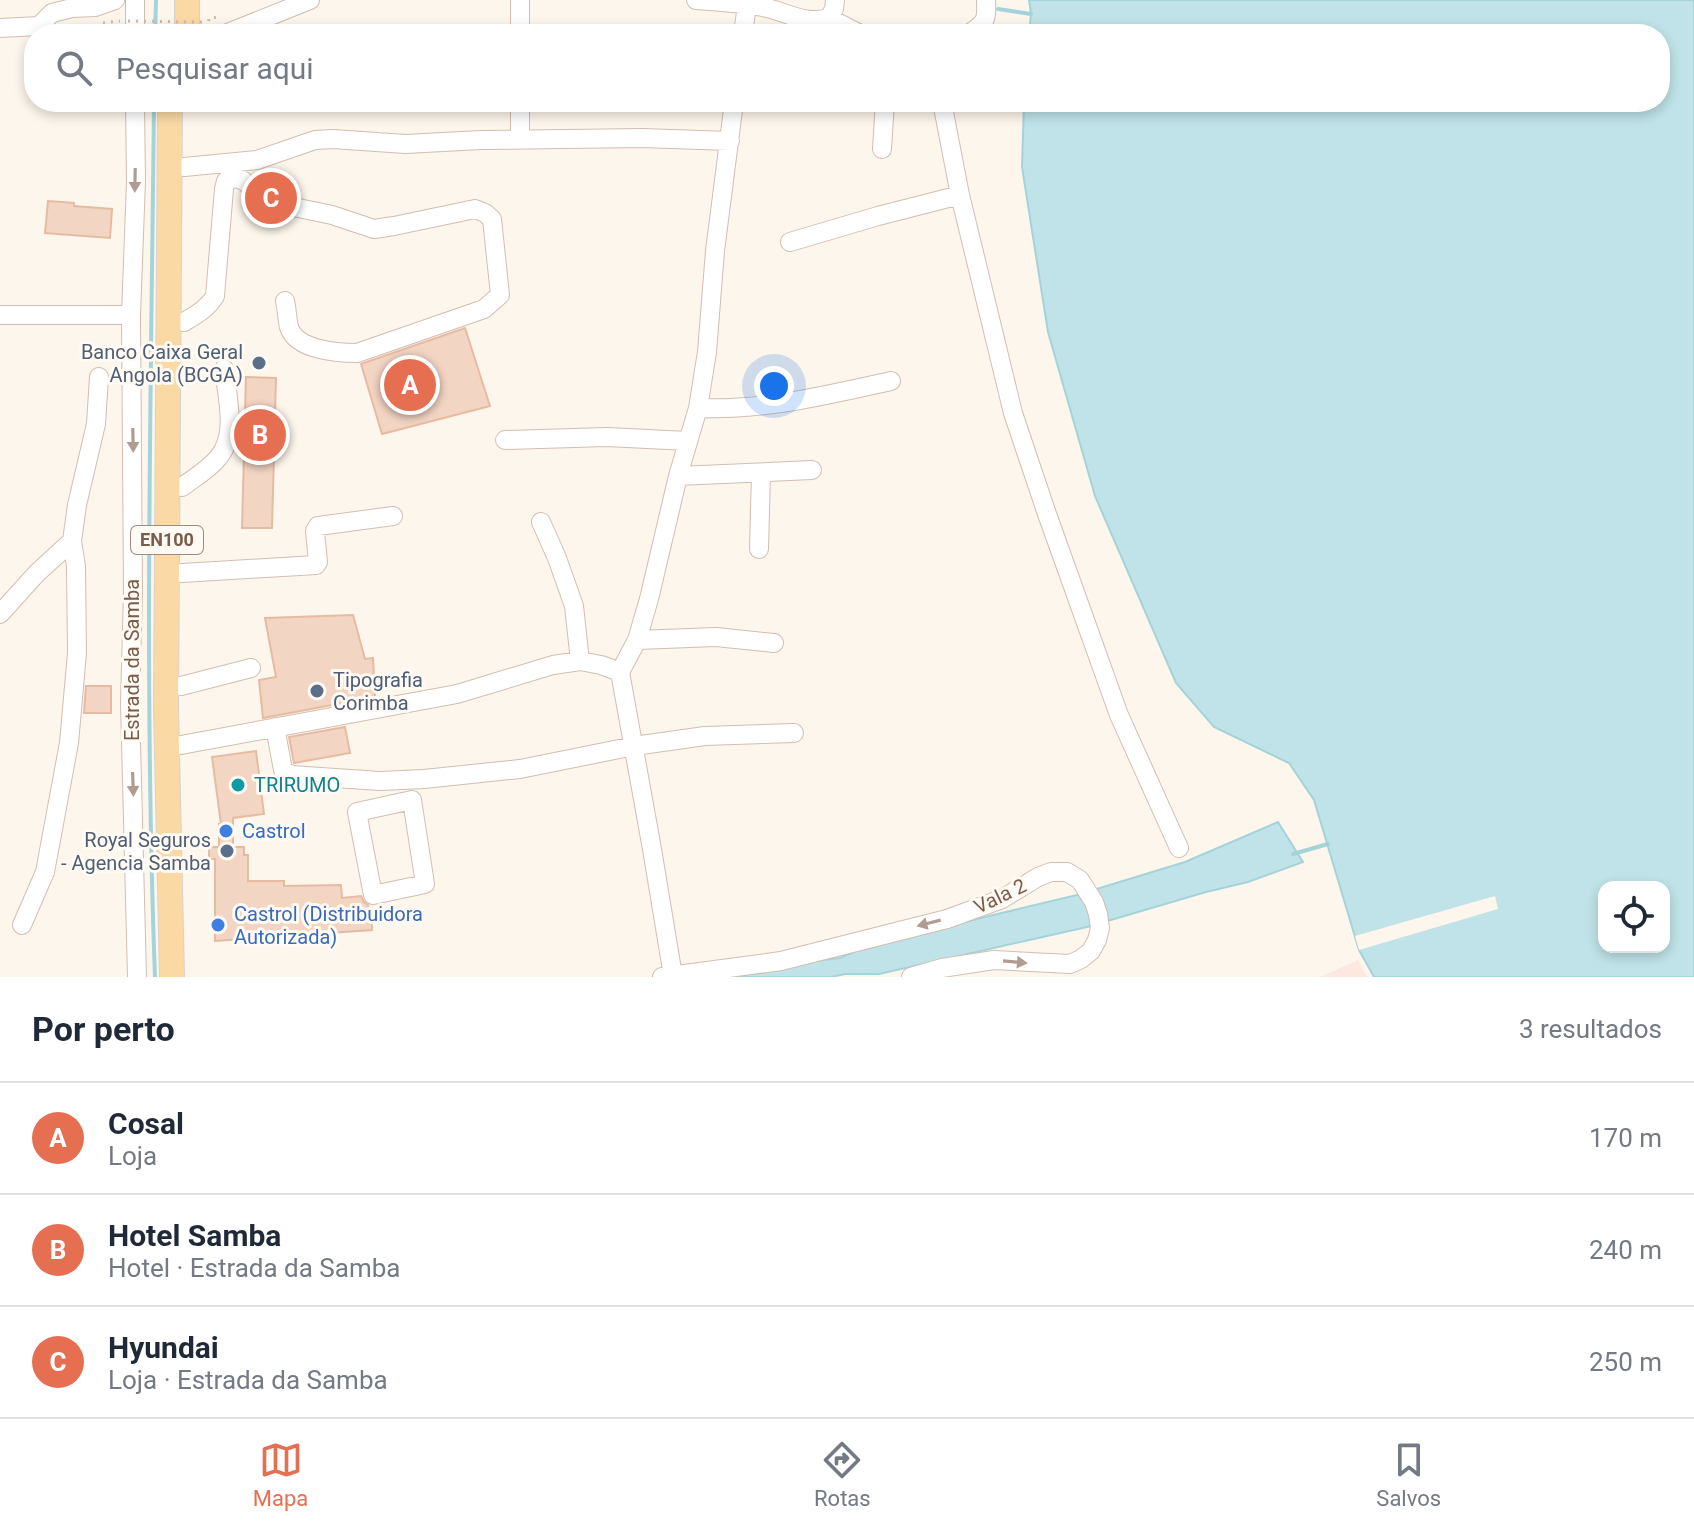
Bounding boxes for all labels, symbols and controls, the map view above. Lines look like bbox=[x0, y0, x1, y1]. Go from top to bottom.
search box bbox=[24, 24, 1670, 112]
icon: search bbox=[52, 46, 96, 90]
text: Pesquisar aqui bbox=[116, 51, 314, 86]
one-way arrow bbox=[129, 168, 142, 193]
pin: C bbox=[245, 168, 297, 228]
place label: Banco Caixa Geral Angola (BCGA) bbox=[81, 340, 243, 387]
marker: Banco Caixa Geral Angola (BCGA) bbox=[250, 354, 268, 372]
pin: A bbox=[384, 355, 436, 415]
your location bbox=[754, 366, 794, 406]
pin: B bbox=[234, 405, 286, 465]
one-way arrow bbox=[126, 428, 139, 453]
road number: EN100 bbox=[131, 526, 203, 554]
street label: Estrada da Samba bbox=[120, 579, 144, 741]
place label: Tipografia Corimba bbox=[333, 668, 423, 715]
marker: Tipografia Corimba bbox=[308, 682, 326, 700]
one-way arrow bbox=[126, 772, 139, 797]
place label: TRIRUMO bbox=[254, 773, 340, 797]
marker: TRIRUMO bbox=[229, 776, 247, 794]
place label: Castrol bbox=[242, 819, 306, 843]
marker: Castrol bbox=[217, 822, 235, 840]
place label: Royal Seguros - Agencia Samba bbox=[61, 828, 211, 875]
marker: Royal Seguros - Agencia Samba bbox=[218, 842, 236, 860]
street label: Vala 2 bbox=[970, 873, 1030, 919]
map controls bbox=[1598, 881, 1670, 953]
button: locate bbox=[1598, 881, 1670, 953]
place label: Castrol (Distribuidora Autorizada) bbox=[234, 902, 423, 949]
marker: Castrol (Distribuidora Autorizada) bbox=[209, 916, 227, 934]
one-way arrow bbox=[917, 918, 942, 930]
one-way arrow bbox=[1003, 955, 1028, 968]
text: Por perto bbox=[32, 1009, 175, 1049]
text: 3 resultados bbox=[1519, 1014, 1662, 1044]
text: Cosal bbox=[108, 1106, 184, 1141]
text: A bbox=[49, 1123, 67, 1153]
text: 170 m bbox=[1589, 1123, 1662, 1153]
text: Loja bbox=[108, 1141, 157, 1171]
text: Hotel Samba bbox=[108, 1218, 281, 1253]
text: B bbox=[50, 1235, 66, 1265]
text: 240 m bbox=[1589, 1235, 1662, 1265]
text: Hotel · Estrada da Samba bbox=[108, 1253, 400, 1283]
text: Hyundai bbox=[108, 1330, 219, 1365]
text: C bbox=[49, 1347, 67, 1377]
text: 250 m bbox=[1589, 1347, 1662, 1377]
text: Loja · Estrada da Samba bbox=[108, 1365, 388, 1395]
tab: Mapa bbox=[253, 1438, 308, 1511]
tab: Rotas bbox=[814, 1438, 871, 1511]
tab: Salvos bbox=[1376, 1438, 1441, 1511]

